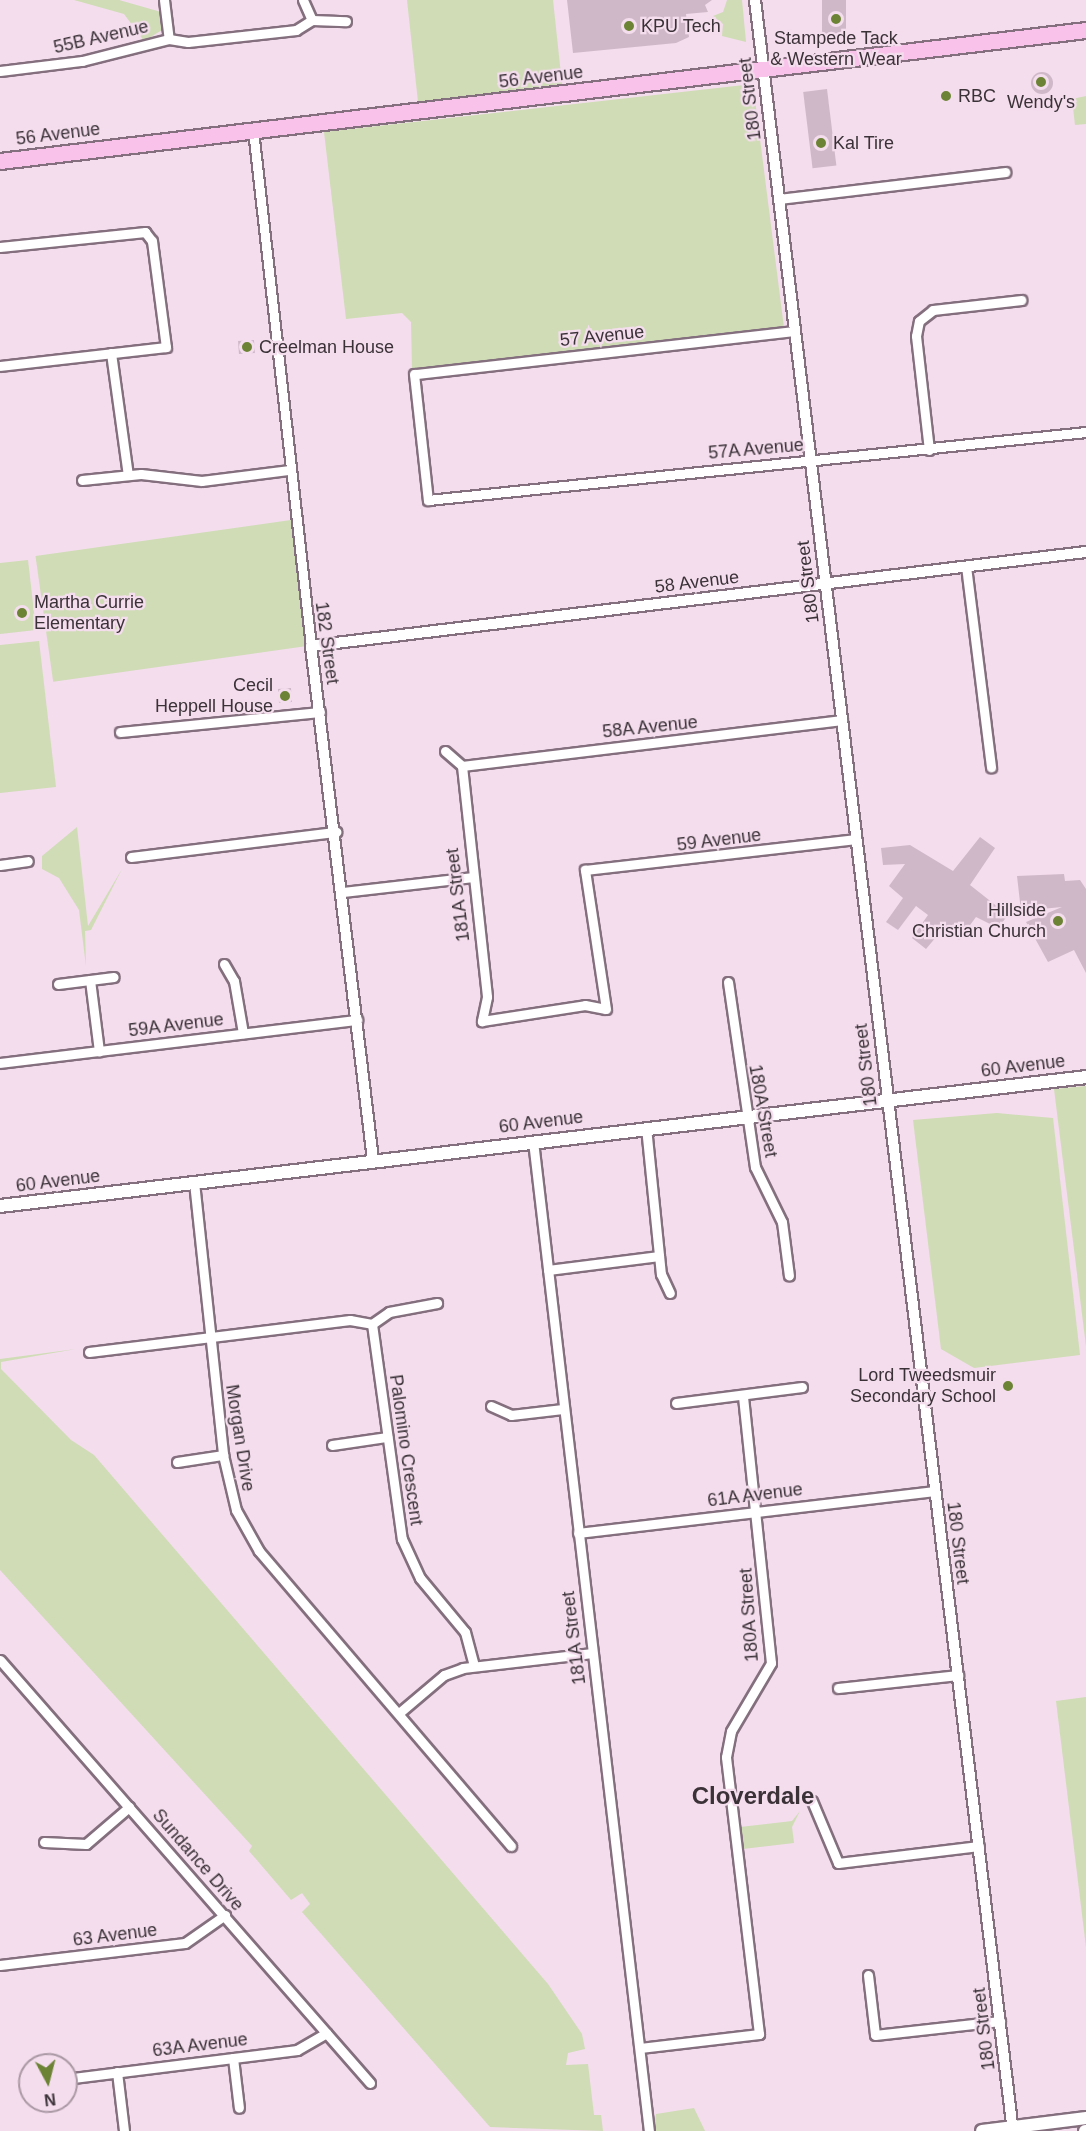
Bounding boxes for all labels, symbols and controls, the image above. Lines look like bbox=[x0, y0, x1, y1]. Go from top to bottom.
marker: Stampede Tack & Western Wear bbox=[829, 12, 843, 26]
street label: 55B Avenue bbox=[51, 15, 151, 59]
place label: KPU Tech bbox=[641, 15, 721, 37]
marker: KPU Tech bbox=[622, 19, 636, 33]
place label: Stampede Tack & Western Wear bbox=[770, 28, 902, 70]
street label: 180 Street bbox=[734, 56, 766, 142]
street label: 56 Avenue bbox=[497, 61, 585, 93]
marker: Wendy's bbox=[1034, 75, 1048, 89]
place label: RBC bbox=[958, 85, 996, 107]
marker: RBC bbox=[939, 89, 953, 103]
place label: Wendy's bbox=[1007, 91, 1075, 113]
street label: 56 Avenue bbox=[14, 118, 102, 150]
place label: Kal Tire bbox=[833, 132, 894, 154]
marker: Kal Tire bbox=[814, 136, 828, 150]
street label: 57 Avenue bbox=[558, 321, 646, 351]
place label: Creelman House bbox=[259, 336, 394, 358]
marker: Creelman House bbox=[240, 340, 254, 354]
street label: 57A Avenue bbox=[706, 434, 806, 464]
street label: 180 Street bbox=[792, 539, 824, 625]
street label: 58 Avenue bbox=[653, 566, 741, 598]
place label: Martha Currie Elementary bbox=[34, 592, 144, 634]
street label: 182 Street bbox=[311, 600, 343, 686]
marker: Martha Currie Elementary bbox=[15, 606, 29, 620]
place label: Cecil Heppell House bbox=[155, 675, 273, 718]
marker: Cecil Heppell House bbox=[278, 689, 292, 703]
street label: 58A Avenue bbox=[600, 711, 700, 743]
street label: 59 Avenue bbox=[675, 824, 763, 856]
street label: 181A Street bbox=[441, 847, 475, 943]
place label: Hillside Christian Church bbox=[912, 900, 1046, 942]
marker: Hillside Christian Church bbox=[1051, 914, 1065, 928]
street label: 59A Avenue bbox=[126, 1008, 226, 1042]
street label: 180 Street bbox=[850, 1022, 882, 1108]
street label: 60 Avenue bbox=[979, 1050, 1067, 1082]
street label: 180A Street bbox=[744, 1062, 782, 1160]
street label: 60 Avenue bbox=[497, 1106, 585, 1138]
street label: 60 Avenue bbox=[14, 1165, 102, 1197]
place label: Lord Tweedsmuir Secondary School bbox=[850, 1365, 996, 1408]
street label: Palomino Crescent bbox=[385, 1373, 427, 1527]
marker: Lord Tweedsmuir Secondary School bbox=[1001, 1379, 1015, 1393]
street label: Morgan Drive bbox=[221, 1383, 259, 1493]
street label: 61A Avenue bbox=[705, 1478, 805, 1512]
street label: 180 Street bbox=[942, 1500, 974, 1586]
street label: 180A Street bbox=[735, 1567, 763, 1663]
street label: 181A Street bbox=[557, 1590, 591, 1686]
district label: Cloverdale bbox=[692, 1782, 814, 1810]
street label: Sundance Drive bbox=[148, 1805, 248, 1915]
street label: 63 Avenue bbox=[71, 1919, 159, 1951]
street label: 180 Street bbox=[968, 1986, 1000, 2072]
street label: 63A Avenue bbox=[150, 2028, 250, 2062]
north arrow bbox=[18, 2053, 78, 2113]
text: N bbox=[43, 2090, 57, 2109]

